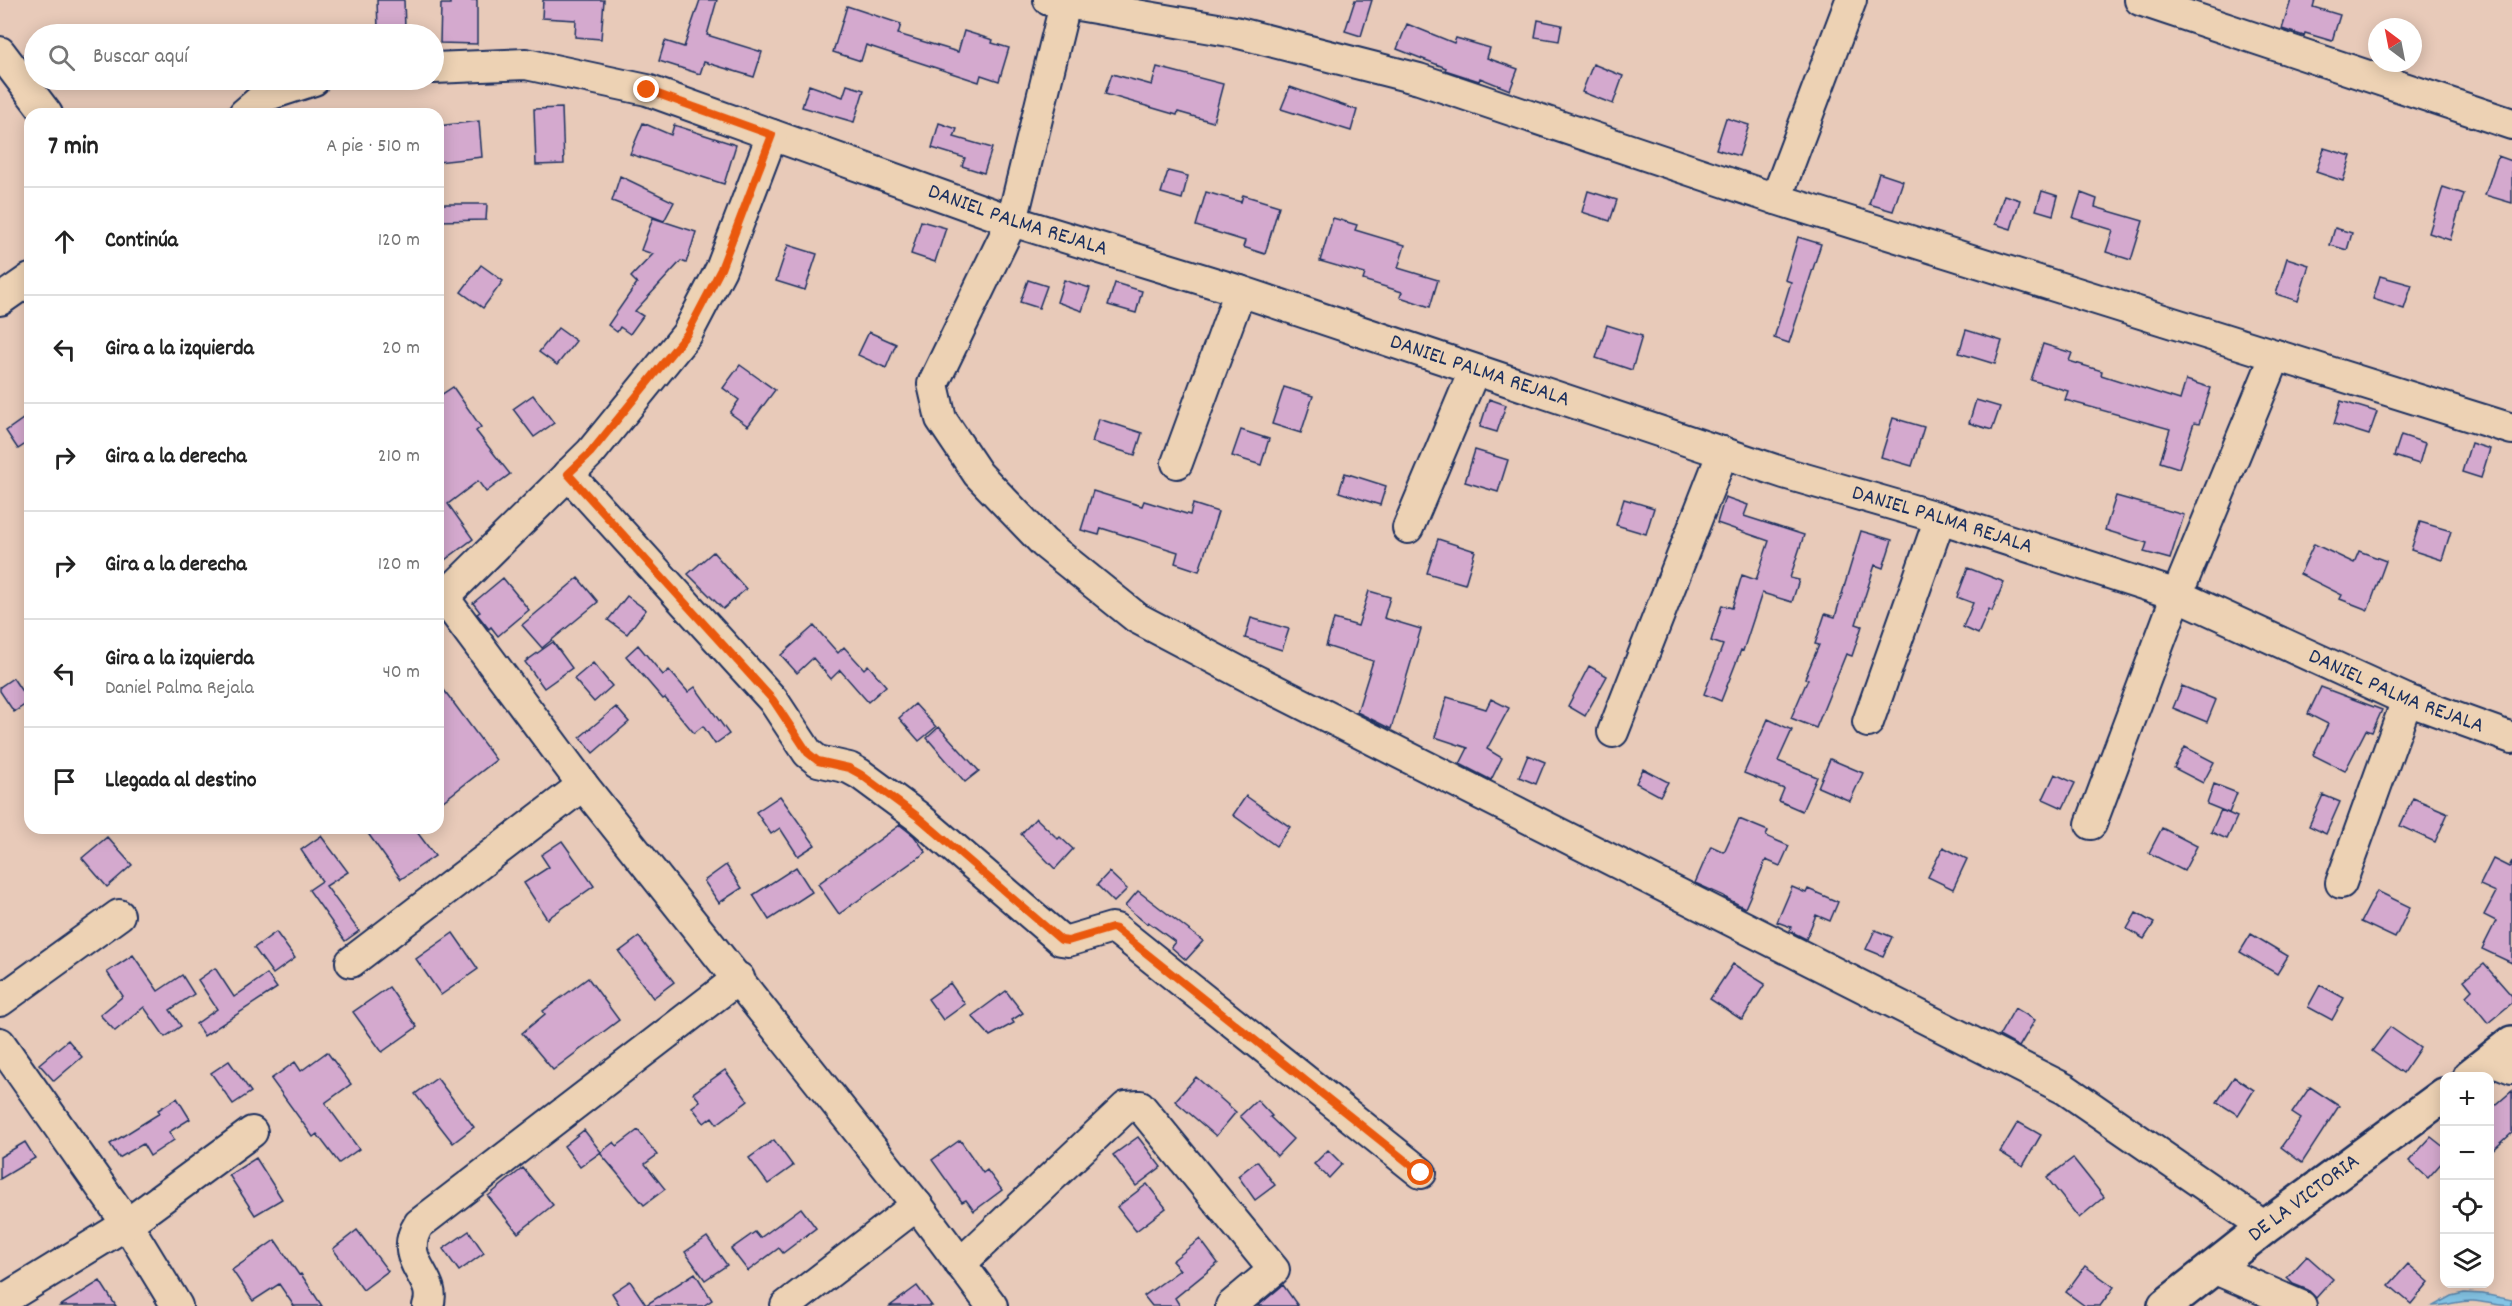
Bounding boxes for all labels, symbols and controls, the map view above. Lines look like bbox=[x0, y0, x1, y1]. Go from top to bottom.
north arrow bbox=[2368, 18, 2422, 72]
search box bbox=[24, 24, 444, 90]
icon: search bbox=[45, 41, 78, 74]
text: Buscar aquí bbox=[93, 42, 188, 73]
route end bbox=[633, 76, 659, 102]
text: 7 min bbox=[48, 129, 99, 166]
text: A pie · 510 m bbox=[326, 133, 420, 161]
street label: DANIEL PALMA REJALA bbox=[923, 176, 1111, 265]
icon: ahead bbox=[48, 225, 81, 258]
text: Continúa bbox=[105, 226, 178, 257]
text: 120 m bbox=[378, 227, 420, 255]
street label: DANIEL PALMA REJALA bbox=[1386, 327, 1574, 416]
icon: left bbox=[48, 333, 81, 366]
text: Gira a la izquierda bbox=[105, 334, 254, 365]
text: 20 m bbox=[382, 335, 420, 363]
icon: right bbox=[48, 441, 81, 474]
text: Gira a la derecha bbox=[105, 442, 247, 473]
text: 210 m bbox=[378, 443, 420, 471]
street label: DANIEL PALMA REJALA bbox=[1848, 478, 2037, 563]
icon: right bbox=[48, 549, 81, 582]
text: Gira a la derecha bbox=[105, 550, 247, 581]
text: 120 m bbox=[378, 551, 420, 579]
street label: DANIEL PALMA REJALA bbox=[2303, 641, 2488, 742]
text: Gira a la izquierda bbox=[105, 644, 254, 675]
icon: left bbox=[48, 657, 81, 690]
text: 40 m bbox=[382, 659, 420, 687]
text: Daniel Palma Rejala bbox=[105, 675, 254, 703]
icon: arrive bbox=[48, 765, 81, 798]
text: Llegada al destino bbox=[105, 766, 257, 797]
map controls bbox=[2440, 1072, 2494, 1288]
button: + bbox=[2440, 1072, 2494, 1126]
button: − bbox=[2440, 1126, 2494, 1180]
street label: DE LA VICTORIA bbox=[2242, 1147, 2366, 1250]
route start bbox=[1407, 1159, 1433, 1185]
button: locate bbox=[2440, 1180, 2494, 1234]
button: layers bbox=[2440, 1234, 2494, 1288]

